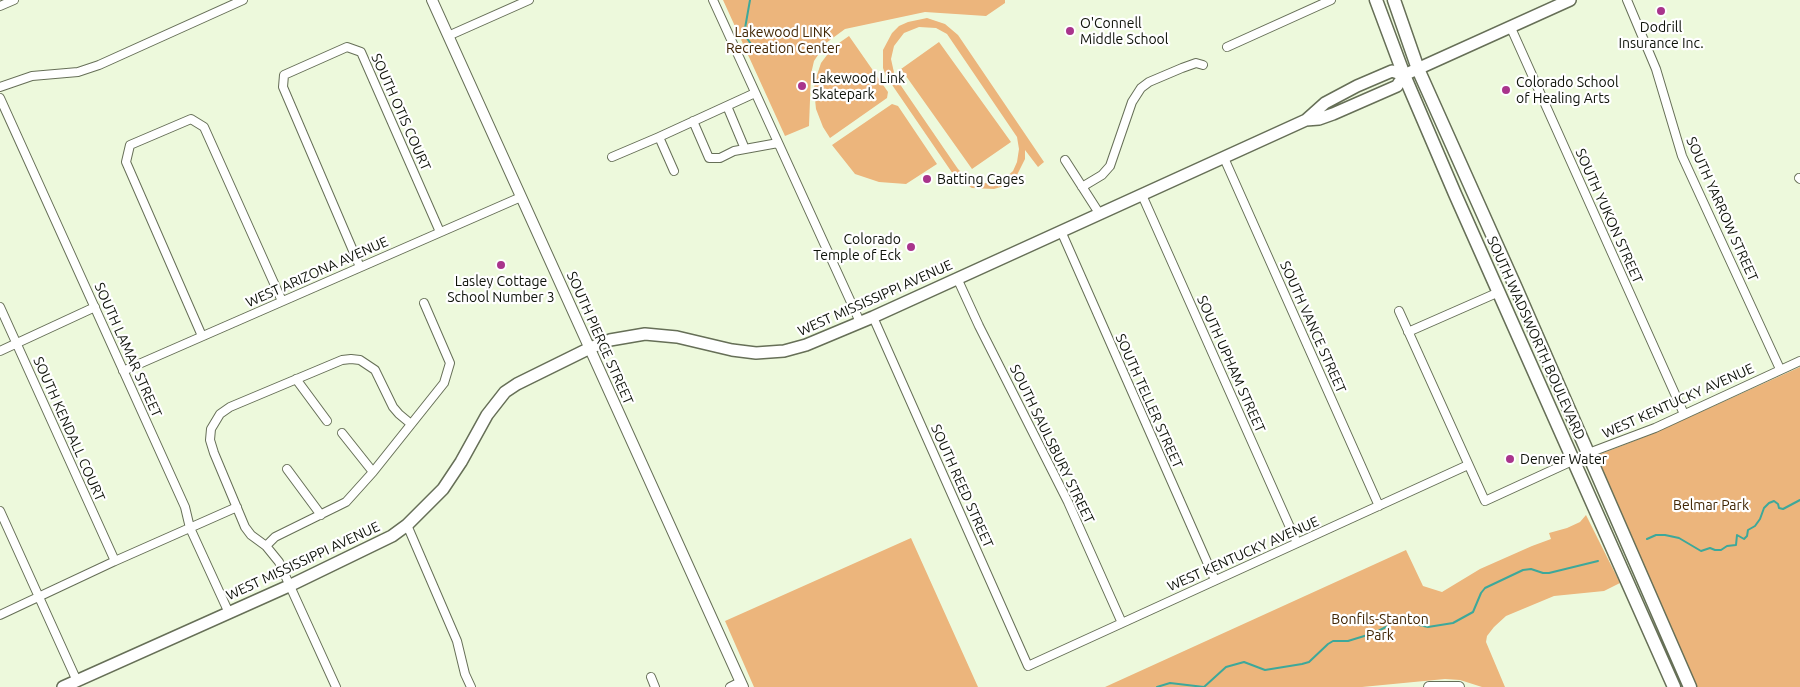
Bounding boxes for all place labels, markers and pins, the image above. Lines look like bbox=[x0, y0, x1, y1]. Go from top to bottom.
marker: Dodrill Insurance Inc. bbox=[1655, 5, 1667, 17]
place label: O'Connell Middle School bbox=[1080, 15, 1168, 48]
place label: Dodrill Insurance Inc. bbox=[1618, 19, 1704, 52]
marker: O'Connell Middle School bbox=[1064, 25, 1076, 37]
place label: Lakewood Link Skatepark bbox=[812, 70, 905, 102]
place label: Colorado School of Healing Arts bbox=[1516, 74, 1619, 106]
marker: Lakewood Link Skatepark bbox=[796, 80, 808, 92]
marker: Colorado School of Healing Arts bbox=[1500, 84, 1512, 96]
place label: Batting Cages bbox=[937, 171, 1024, 187]
marker: Batting Cages bbox=[921, 173, 933, 185]
place label: Colorado Temple of Eck bbox=[813, 231, 901, 264]
marker: Colorado Temple of Eck bbox=[905, 241, 917, 253]
marker: Lasley Cottage School Number 3 bbox=[495, 259, 507, 271]
place label: Lasley Cottage School Number 3 bbox=[447, 273, 555, 306]
place label: Denver Water bbox=[1520, 451, 1607, 467]
marker: Denver Water bbox=[1504, 453, 1516, 465]

